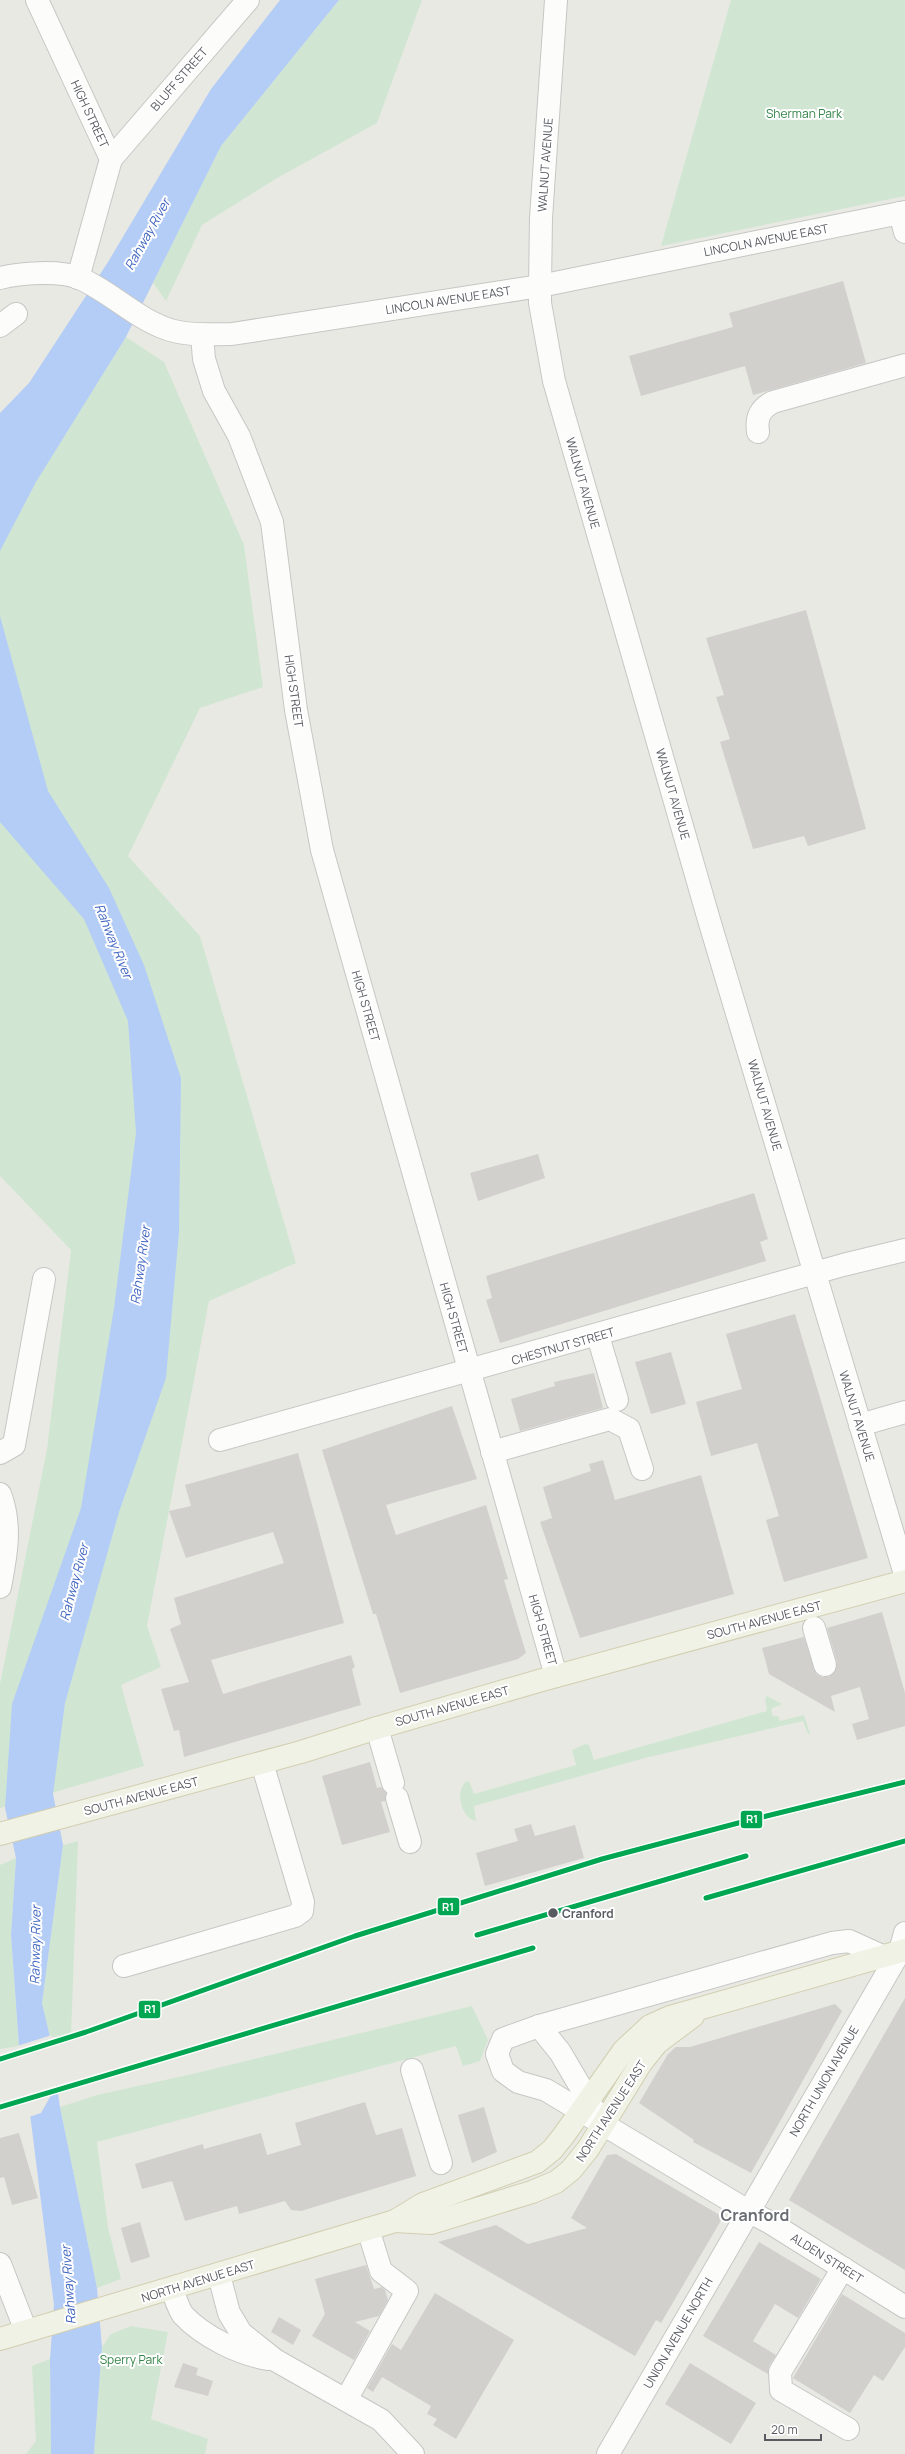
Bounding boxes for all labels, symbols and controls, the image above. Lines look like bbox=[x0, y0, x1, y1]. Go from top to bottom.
street label: BLUFF STREET bbox=[147, 43, 212, 115]
street label: HIGH STREET bbox=[67, 77, 113, 151]
park label: Sherman Park bbox=[766, 105, 843, 122]
street label: WALNUT AVENUE bbox=[533, 117, 557, 213]
water label: Rahway River bbox=[120, 193, 175, 273]
street label: LINCOLN AVENUE EAST bbox=[702, 219, 831, 260]
street label: LINCOLN AVENUE EAST bbox=[384, 282, 513, 318]
street label: WALNUT AVENUE bbox=[562, 435, 604, 531]
street label: HIGH STREET bbox=[280, 654, 308, 729]
street label: WALNUT AVENUE bbox=[652, 746, 694, 842]
water label: Rahway River bbox=[91, 901, 138, 983]
street label: HIGH STREET bbox=[348, 969, 384, 1044]
street label: WALNUT AVENUE bbox=[744, 1057, 786, 1153]
water label: Rahway River bbox=[126, 1222, 155, 1305]
street label: HIGH STREET bbox=[436, 1281, 472, 1356]
street label: CHESTNUT STREET bbox=[509, 1323, 617, 1369]
street label: WALNUT AVENUE bbox=[835, 1368, 879, 1464]
water label: Rahway River bbox=[55, 1539, 93, 1622]
street label: HIGH STREET bbox=[525, 1593, 561, 1668]
street label: SOUTH AVENUE EAST bbox=[705, 1596, 824, 1643]
street label: SOUTH AVENUE EAST bbox=[393, 1681, 512, 1730]
street label: SOUTH AVENUE EAST bbox=[82, 1772, 201, 1819]
line badge: R1 bbox=[740, 1810, 763, 1829]
text: R1 bbox=[746, 1811, 758, 1826]
line badge: R1 bbox=[437, 1897, 460, 1916]
text: R1 bbox=[442, 1899, 454, 1914]
water label: Rahway River bbox=[25, 1903, 45, 1985]
place label: Cranford bbox=[562, 1905, 614, 1922]
marker: Cranford bbox=[546, 1906, 560, 1920]
line badge: R1 bbox=[138, 2000, 161, 2019]
text: R1 bbox=[144, 2001, 156, 2016]
street label: NORTH UNION AVENUE bbox=[785, 2022, 863, 2140]
street label: NORTH AVENUE EAST bbox=[572, 2056, 651, 2165]
district label: Cranford bbox=[721, 2204, 789, 2226]
street label: ALDEN STREET bbox=[788, 2229, 867, 2287]
water label: Rahway River bbox=[56, 2243, 80, 2325]
street label: NORTH AVENUE EAST bbox=[139, 2255, 258, 2306]
street label: UNION AVENUE NORTH bbox=[639, 2274, 717, 2392]
park label: Sperry Park bbox=[100, 2351, 163, 2368]
scale bar bbox=[765, 2416, 821, 2442]
text: 20 m bbox=[771, 2421, 798, 2438]

